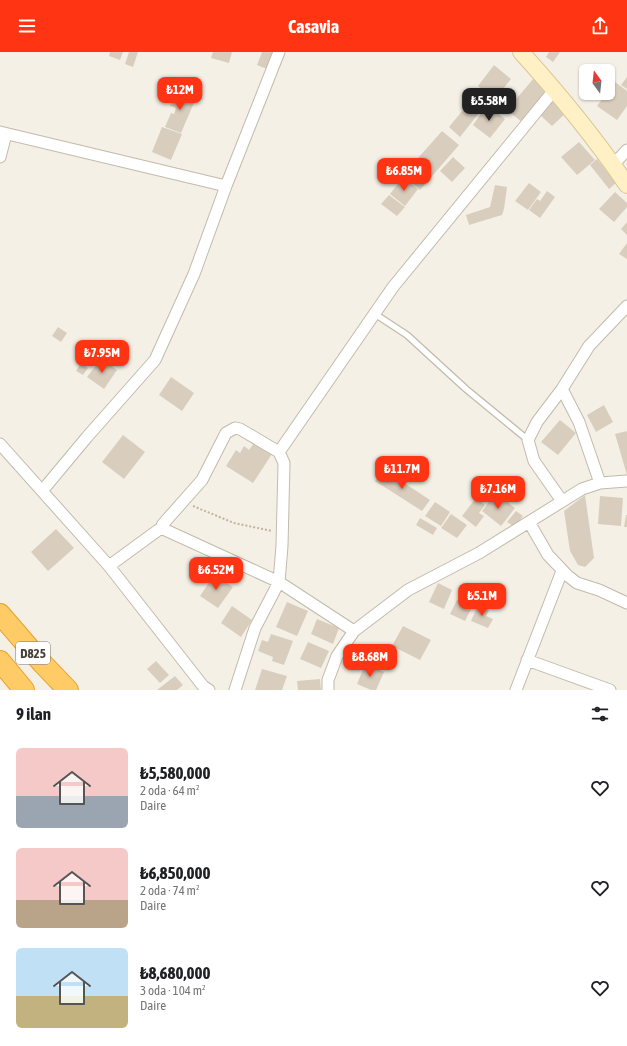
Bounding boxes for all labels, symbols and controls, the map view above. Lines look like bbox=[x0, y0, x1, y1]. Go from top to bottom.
icon: menu bbox=[16, 15, 38, 37]
icon: share bbox=[589, 15, 611, 37]
text: Casavia bbox=[288, 16, 339, 37]
north arrow bbox=[579, 64, 615, 100]
map controls bbox=[579, 64, 615, 100]
pin: ₺12M bbox=[156, 77, 204, 111]
text: ₺12M bbox=[166, 82, 194, 97]
pin: ₺5.58M bbox=[456, 88, 522, 122]
text: ₺5.58M bbox=[471, 93, 507, 108]
pin: ₺6.85M bbox=[371, 158, 437, 192]
text: ₺6.85M bbox=[386, 163, 422, 178]
pin: ₺7.95M bbox=[69, 340, 135, 374]
text: ₺7.95M bbox=[84, 345, 120, 360]
pin: ₺11.7M bbox=[369, 456, 435, 490]
text: ₺11.7M bbox=[384, 461, 420, 476]
pin: ₺7.16M bbox=[465, 476, 531, 510]
text: ₺7.16M bbox=[480, 481, 516, 496]
pin: ₺6.52M bbox=[183, 557, 249, 591]
text: ₺6.52M bbox=[198, 562, 234, 577]
pin: ₺5.1M bbox=[454, 583, 510, 617]
text: ₺5.1M bbox=[467, 588, 497, 603]
road number: D825 bbox=[16, 642, 50, 664]
pin: ₺8.68M bbox=[337, 644, 403, 678]
text: ₺8.68M bbox=[352, 649, 388, 664]
icon: filters bbox=[589, 703, 611, 725]
text: 9 ilan bbox=[16, 704, 51, 724]
text: ₺5,580,000 bbox=[140, 763, 210, 783]
icon: home bbox=[48, 764, 96, 812]
icon: heart bbox=[589, 777, 611, 799]
text: 2 oda · 64 m² bbox=[140, 783, 200, 798]
text: Daire bbox=[140, 798, 166, 813]
text: ₺6,850,000 bbox=[140, 863, 210, 883]
icon: home bbox=[48, 864, 96, 912]
icon: heart bbox=[589, 877, 611, 899]
text: 2 oda · 74 m² bbox=[140, 883, 200, 898]
text: Daire bbox=[140, 898, 166, 913]
text: ₺8,680,000 bbox=[140, 963, 210, 983]
icon: home bbox=[48, 964, 96, 1012]
icon: heart bbox=[589, 977, 611, 999]
text: 3 oda · 104 m² bbox=[140, 983, 206, 998]
text: Daire bbox=[140, 998, 166, 1013]

